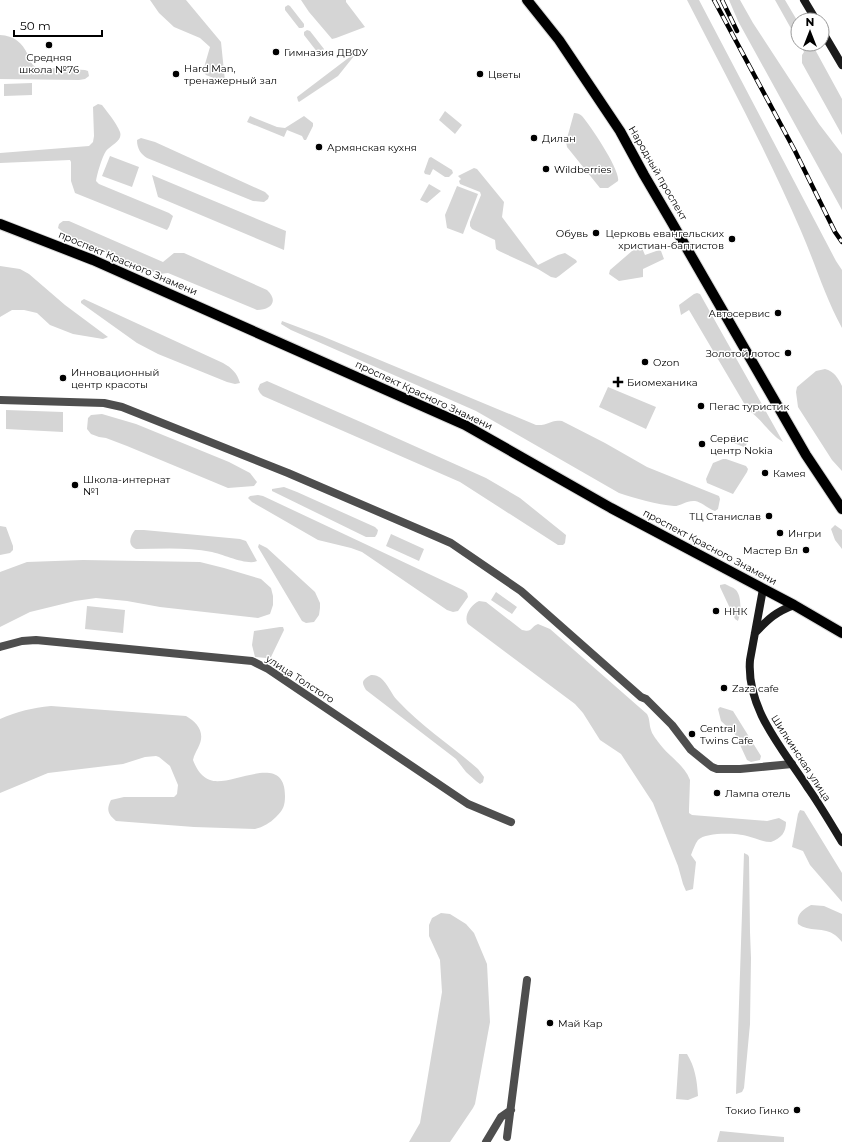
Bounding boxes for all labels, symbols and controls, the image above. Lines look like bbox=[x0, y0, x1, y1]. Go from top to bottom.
scale bar bbox=[14, 12, 102, 38]
north arrow bbox=[790, 12, 830, 52]
text: N bbox=[806, 15, 814, 29]
text: 50 m bbox=[20, 18, 51, 33]
marker: Средняя школа №76 bbox=[44, 40, 54, 50]
place label: Гимназия ДВФУ bbox=[284, 46, 368, 59]
marker: Гимназия ДВФУ bbox=[271, 47, 281, 57]
place label: Средняя школа №76 bbox=[19, 51, 79, 76]
place label: Hard Man, тренажерный зал bbox=[184, 62, 277, 87]
place label: Цветы bbox=[488, 68, 521, 81]
marker: Hard Man, тренажерный зал bbox=[171, 69, 181, 79]
marker: Цветы bbox=[475, 69, 485, 79]
street label: Народный проспект bbox=[626, 124, 690, 223]
place label: Дилан bbox=[542, 132, 576, 145]
marker: Дилан bbox=[529, 133, 539, 143]
place label: Армянская кухня bbox=[327, 141, 417, 154]
marker: Армянская кухня bbox=[314, 142, 324, 152]
place label: Wildberries bbox=[554, 163, 612, 176]
marker: Wildberries bbox=[541, 164, 551, 174]
place label: Обувь bbox=[556, 227, 588, 240]
place label: Церковь евангельских христиан-баптистов bbox=[606, 227, 725, 252]
street label: проспект Красного Знамени bbox=[56, 228, 200, 298]
marker: Обувь bbox=[591, 228, 601, 238]
marker: Церковь евангельских христиан-баптистов bbox=[727, 234, 737, 244]
place label: Автосервис bbox=[708, 307, 770, 320]
marker: Автосервис bbox=[773, 308, 783, 318]
place label: Золотой лотос bbox=[706, 347, 780, 360]
marker: Золотой лотос bbox=[783, 348, 793, 358]
place label: Ozon bbox=[653, 356, 679, 369]
street label: проспект Красного Знамени bbox=[353, 357, 495, 433]
marker: Ozon bbox=[640, 357, 650, 367]
place label: Инновационный центр красоты bbox=[71, 366, 159, 391]
marker: Инновационный центр красоты bbox=[58, 373, 68, 383]
marker: Биомеханика bbox=[612, 376, 624, 388]
place label: Биомеханика bbox=[627, 376, 698, 389]
place label: Пегас туристик bbox=[709, 400, 789, 413]
marker: Пегас туристик bbox=[696, 401, 706, 411]
place label: Сервис центр Nokia bbox=[710, 432, 773, 457]
marker: Сервис центр Nokia bbox=[697, 439, 707, 449]
place label: Камея bbox=[773, 467, 806, 480]
marker: Камея bbox=[760, 468, 770, 478]
place label: Школа-интернат №1 bbox=[83, 473, 171, 498]
marker: Школа-интернат №1 bbox=[70, 480, 80, 490]
street label: проспект Красного Знамени bbox=[641, 506, 779, 588]
place label: ТЦ Станислав bbox=[689, 510, 761, 523]
marker: ТЦ Станислав bbox=[764, 511, 774, 521]
place label: Ингри bbox=[788, 527, 821, 540]
marker: Ингри bbox=[775, 528, 785, 538]
place label: Мастер Вл bbox=[743, 544, 798, 557]
marker: Мастер Вл bbox=[801, 545, 811, 555]
place label: ННК bbox=[724, 605, 747, 618]
marker: ННК bbox=[711, 606, 721, 616]
street label: улица Толстого bbox=[262, 651, 337, 706]
place label: Zaza cafe bbox=[732, 682, 779, 695]
marker: Zaza cafe bbox=[719, 683, 729, 693]
street label: Шилкинская улица bbox=[768, 712, 834, 804]
place label: Central Twins Cafe bbox=[700, 722, 753, 747]
marker: Central Twins Cafe bbox=[687, 729, 697, 739]
place label: Лампа отель bbox=[725, 787, 791, 800]
marker: Лампа отель bbox=[712, 788, 722, 798]
place label: Май Кар bbox=[558, 1017, 603, 1030]
marker: Май Кар bbox=[545, 1018, 555, 1028]
place label: Токио Гинко bbox=[725, 1104, 789, 1117]
marker: Токио Гинко bbox=[792, 1105, 802, 1115]

